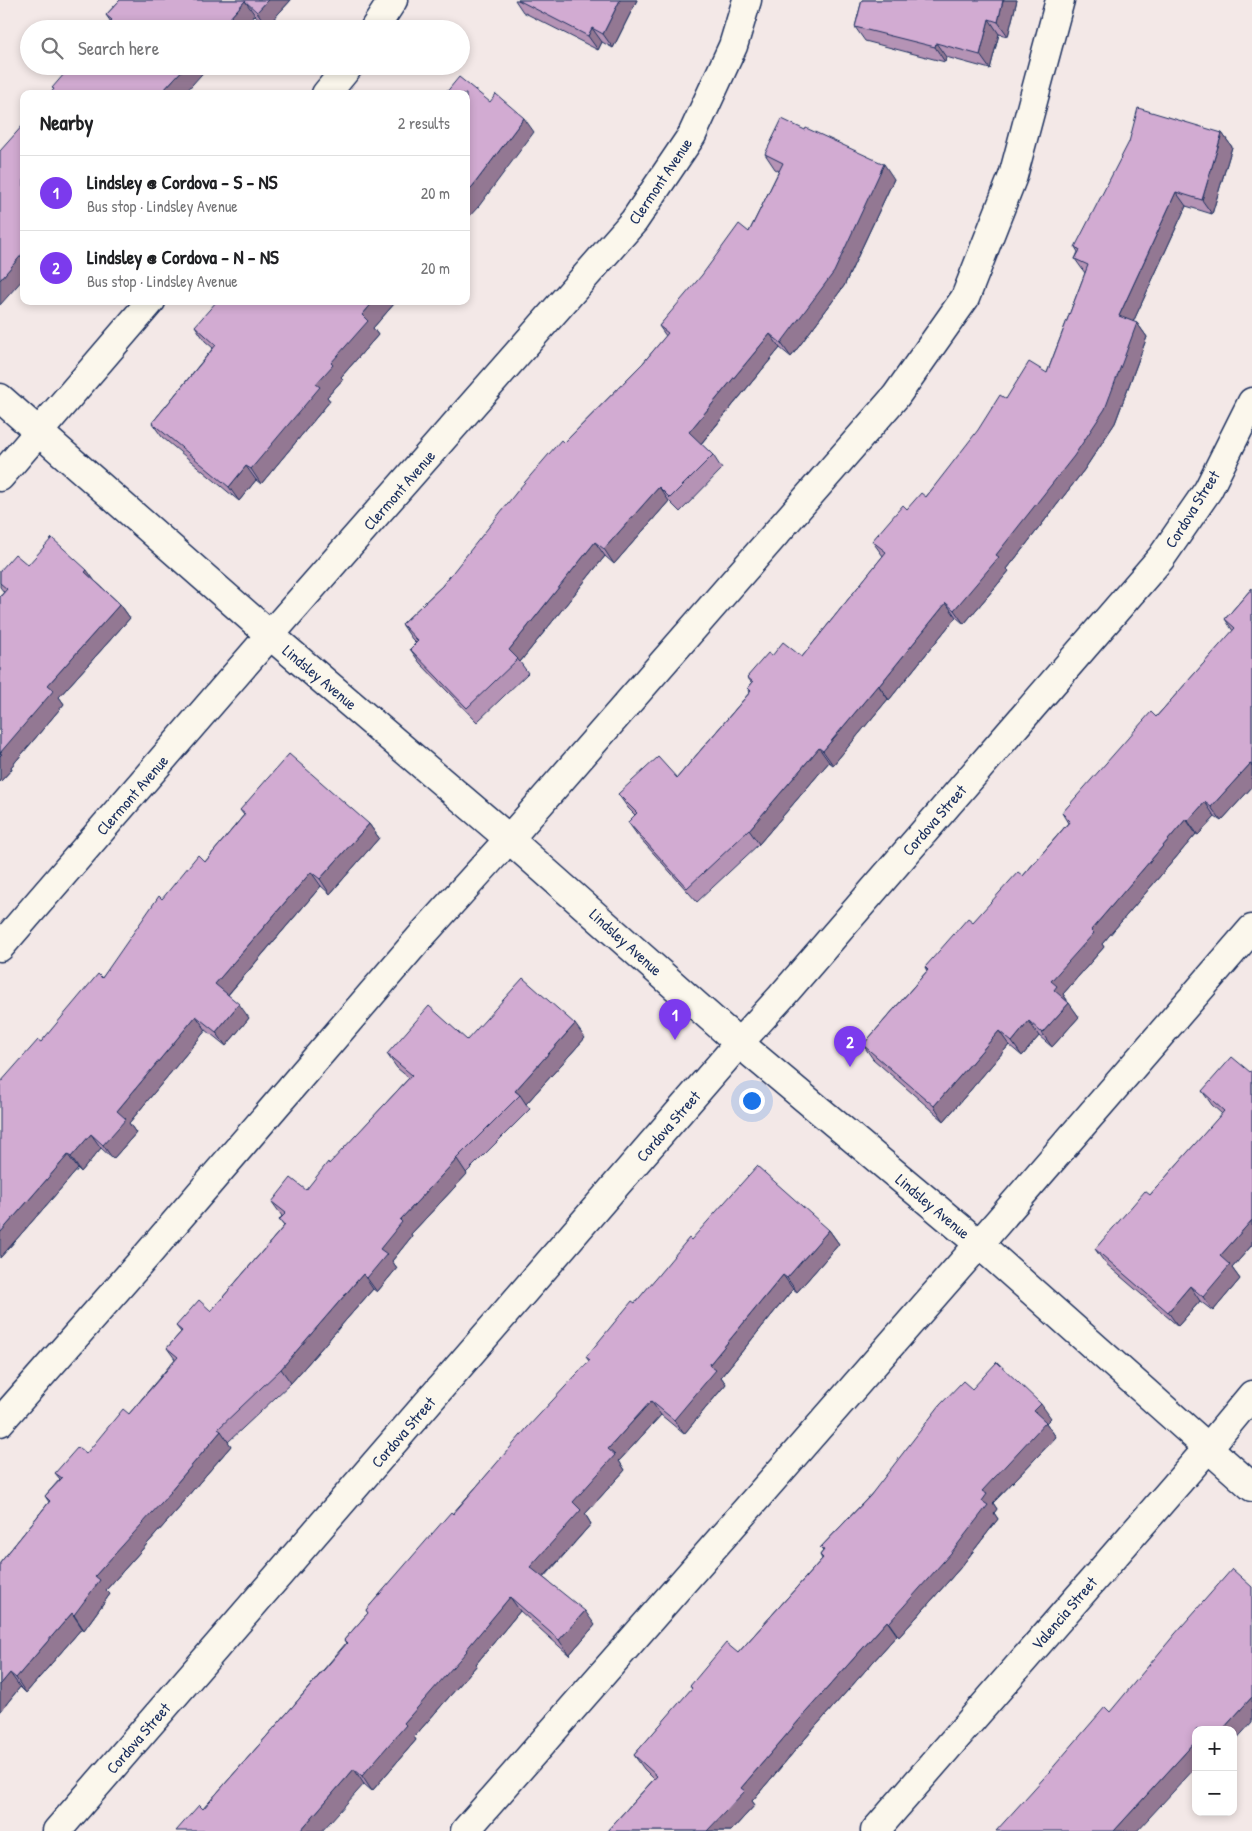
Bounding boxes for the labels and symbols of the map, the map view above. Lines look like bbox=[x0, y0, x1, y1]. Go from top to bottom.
street label: Clermont Avenue bbox=[623, 133, 697, 229]
street label: Clermont Avenue bbox=[358, 445, 440, 535]
street label: Cordova Street bbox=[1159, 466, 1225, 552]
street label: Lindsley Avenue bbox=[278, 639, 362, 715]
street label: Clermont Avenue bbox=[91, 750, 173, 840]
street label: Cordova Street bbox=[897, 779, 971, 860]
street label: Lindsley Avenue bbox=[585, 903, 668, 981]
pin: 1 bbox=[659, 999, 691, 1040]
pin: 2 bbox=[834, 1026, 866, 1067]
street label: Cordova Street bbox=[631, 1085, 705, 1166]
your location bbox=[739, 1088, 765, 1114]
street label: Lindsley Avenue bbox=[891, 1168, 975, 1244]
street label: Cordova Street bbox=[366, 1391, 440, 1472]
street label: Valencia Street bbox=[1026, 1571, 1102, 1654]
street label: Cordova Street bbox=[101, 1697, 175, 1778]

